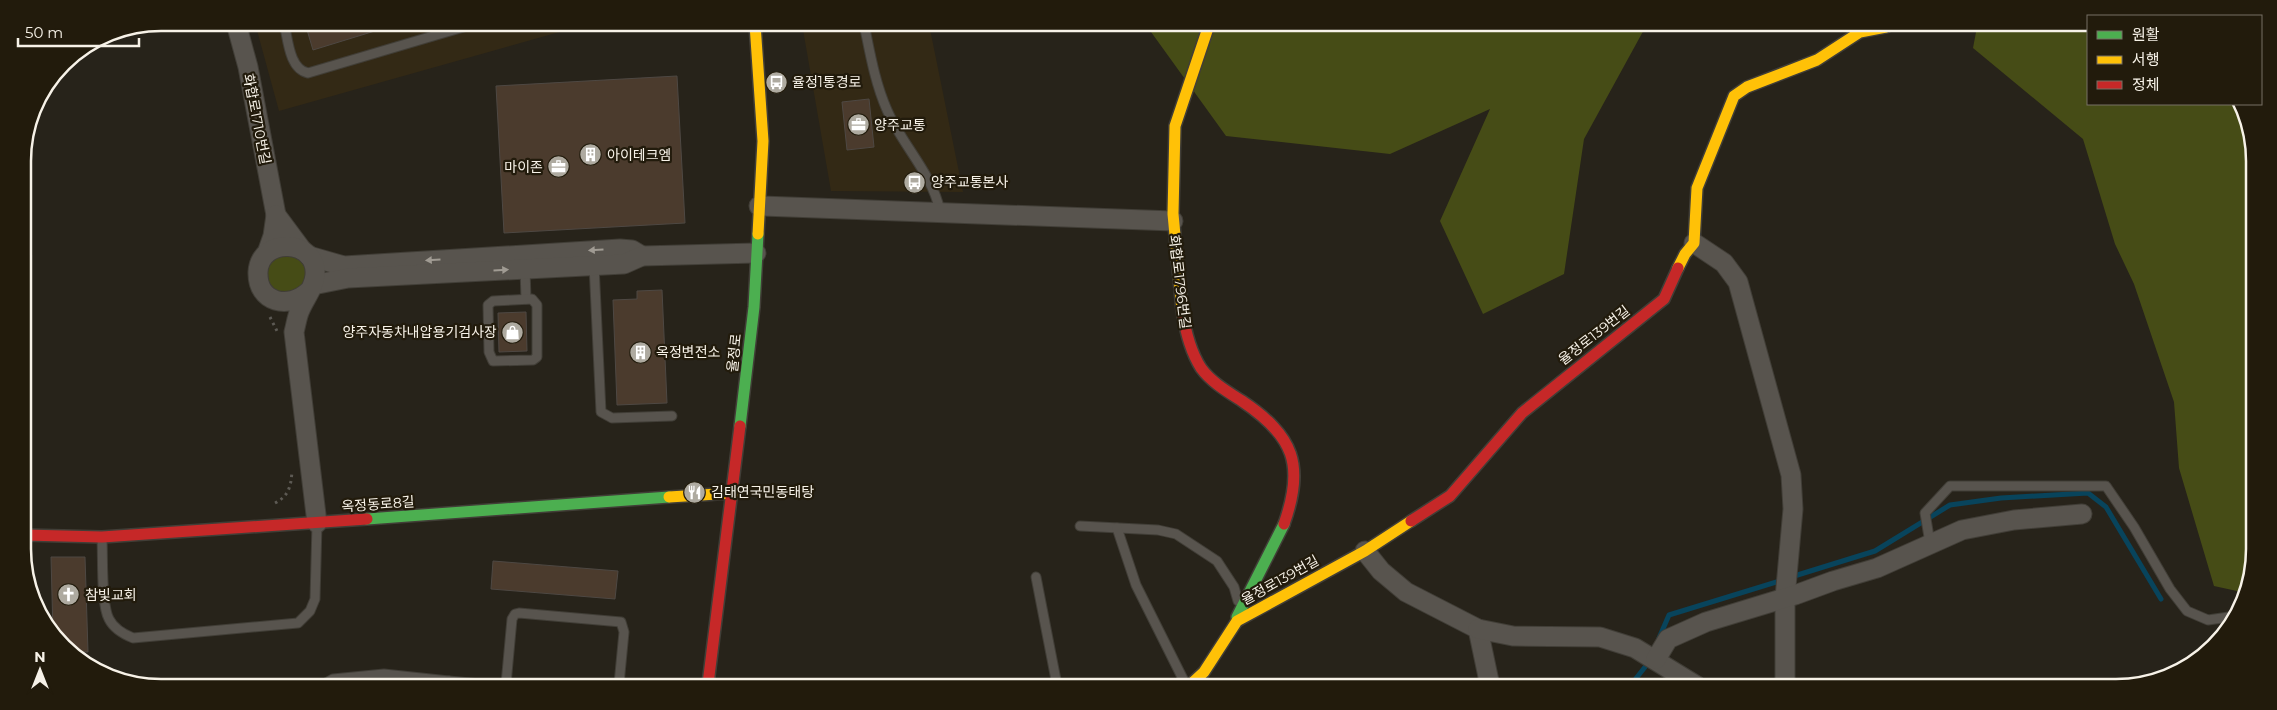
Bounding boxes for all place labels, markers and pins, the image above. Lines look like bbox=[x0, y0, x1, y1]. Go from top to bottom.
bus stop icon: 율정1통경로 bbox=[764, 70, 788, 94]
place label: 율정1통경로 bbox=[792, 73, 862, 91]
office icon: 양주교통 bbox=[846, 113, 870, 137]
place label: 양주교통 bbox=[874, 116, 926, 134]
building icon: 아이테크엠 bbox=[579, 143, 603, 167]
place label: 아이테크엠 bbox=[607, 146, 671, 164]
office icon: 마이존 bbox=[547, 155, 571, 179]
place label: 마이존 bbox=[504, 158, 543, 176]
bus stop icon: 양주교통본사 bbox=[903, 170, 927, 194]
place label: 양주교통본사 bbox=[931, 173, 1008, 191]
shop icon: 양주자동차내압용기검사장 bbox=[501, 320, 525, 344]
place label: 양주자동차내압용기검사장 bbox=[342, 323, 497, 341]
building icon: 옥정변전소 bbox=[628, 340, 652, 364]
place label: 옥정변전소 bbox=[656, 343, 721, 361]
restaurant icon: 김태연국민동태탕 bbox=[683, 480, 707, 504]
place label: 김태연국민동태탕 bbox=[711, 483, 814, 501]
church icon: 참빛교회 bbox=[57, 583, 81, 607]
place label: 참빛교회 bbox=[85, 586, 137, 604]

